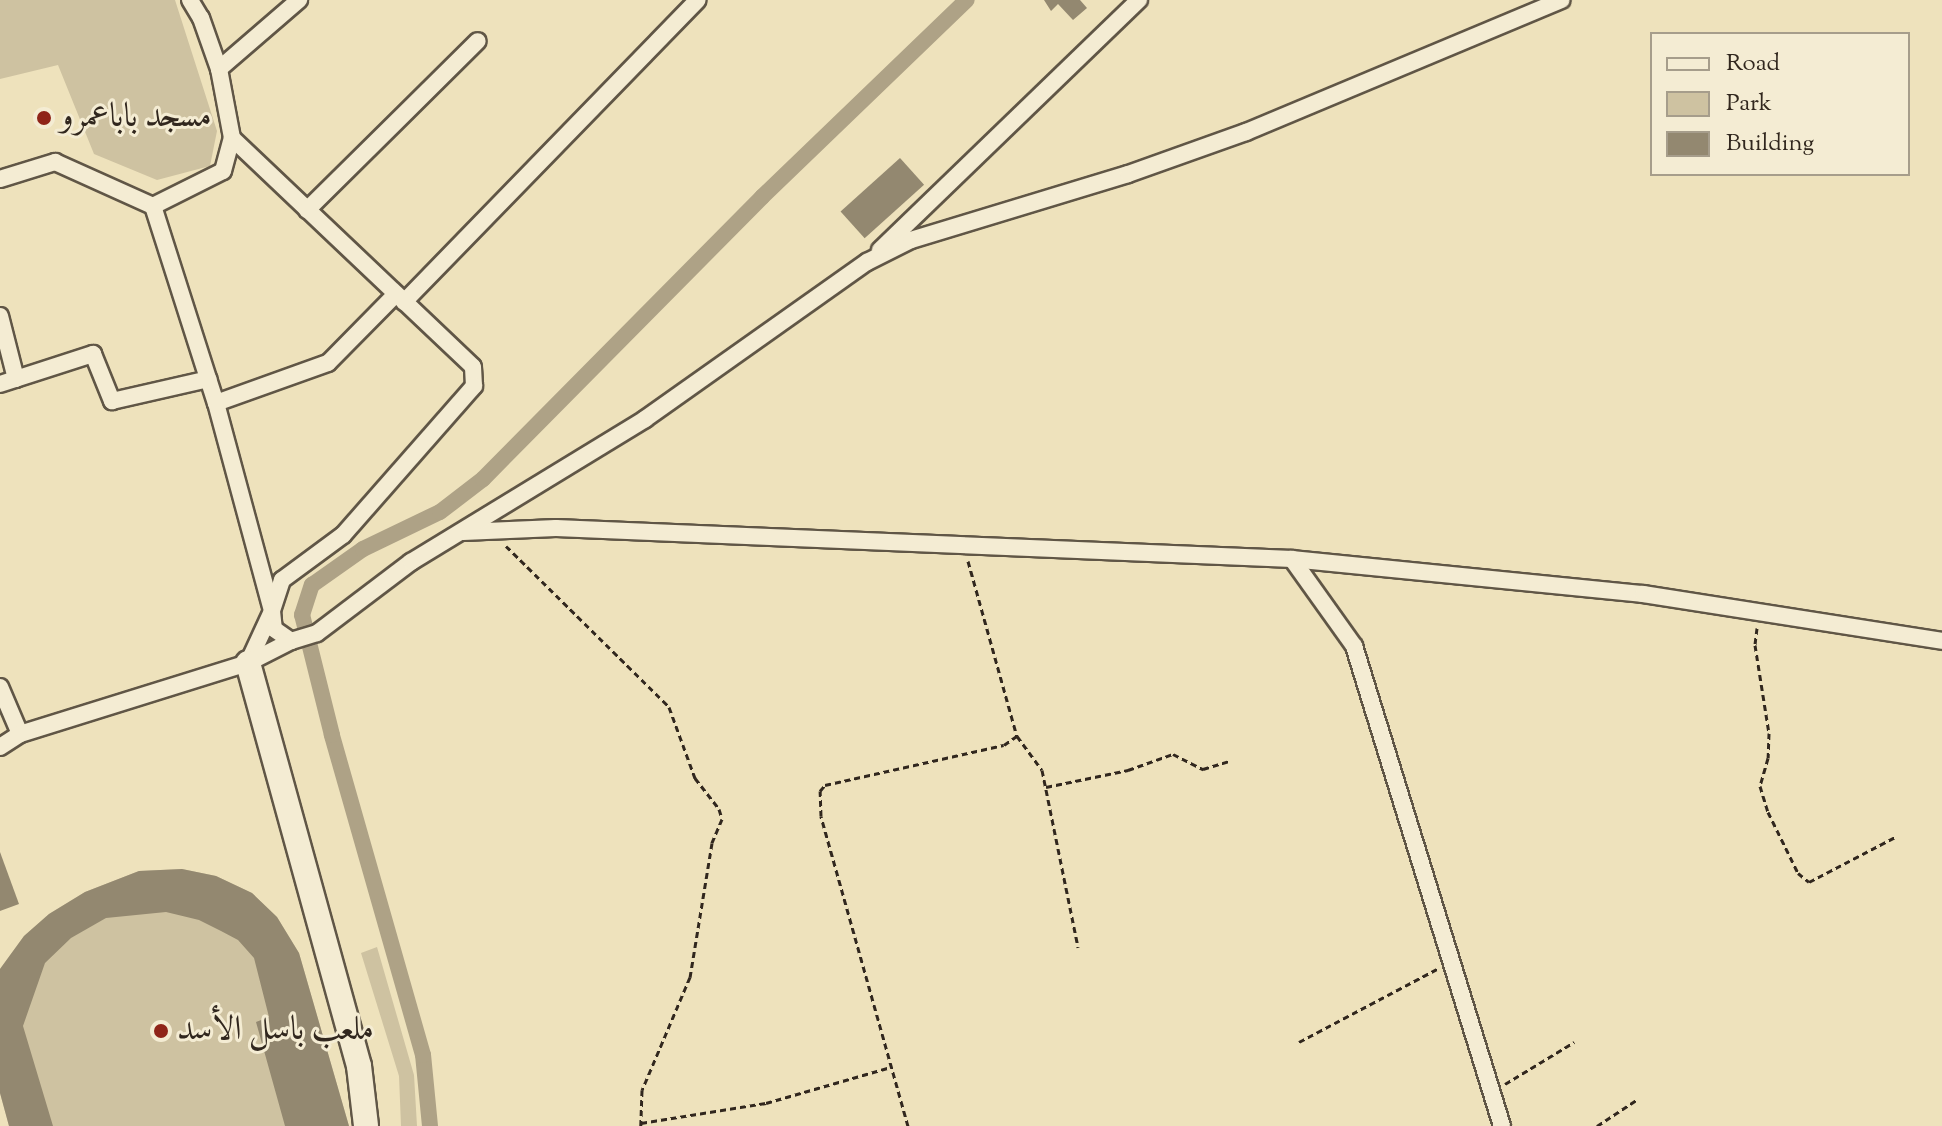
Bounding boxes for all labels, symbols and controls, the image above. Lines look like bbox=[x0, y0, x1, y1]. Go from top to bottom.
legend bbox=[1650, 32, 1910, 176]
text: Road bbox=[1726, 47, 1780, 81]
text: Park bbox=[1726, 87, 1772, 121]
place label: مسجد باباعمرو bbox=[60, 98, 212, 138]
marker: مسجد باباعمرو bbox=[35, 109, 53, 127]
text: Building bbox=[1726, 127, 1814, 161]
place label: ملعب باسل الأسد bbox=[177, 1011, 374, 1051]
marker: ملعب باسل الأسد bbox=[152, 1022, 170, 1040]

